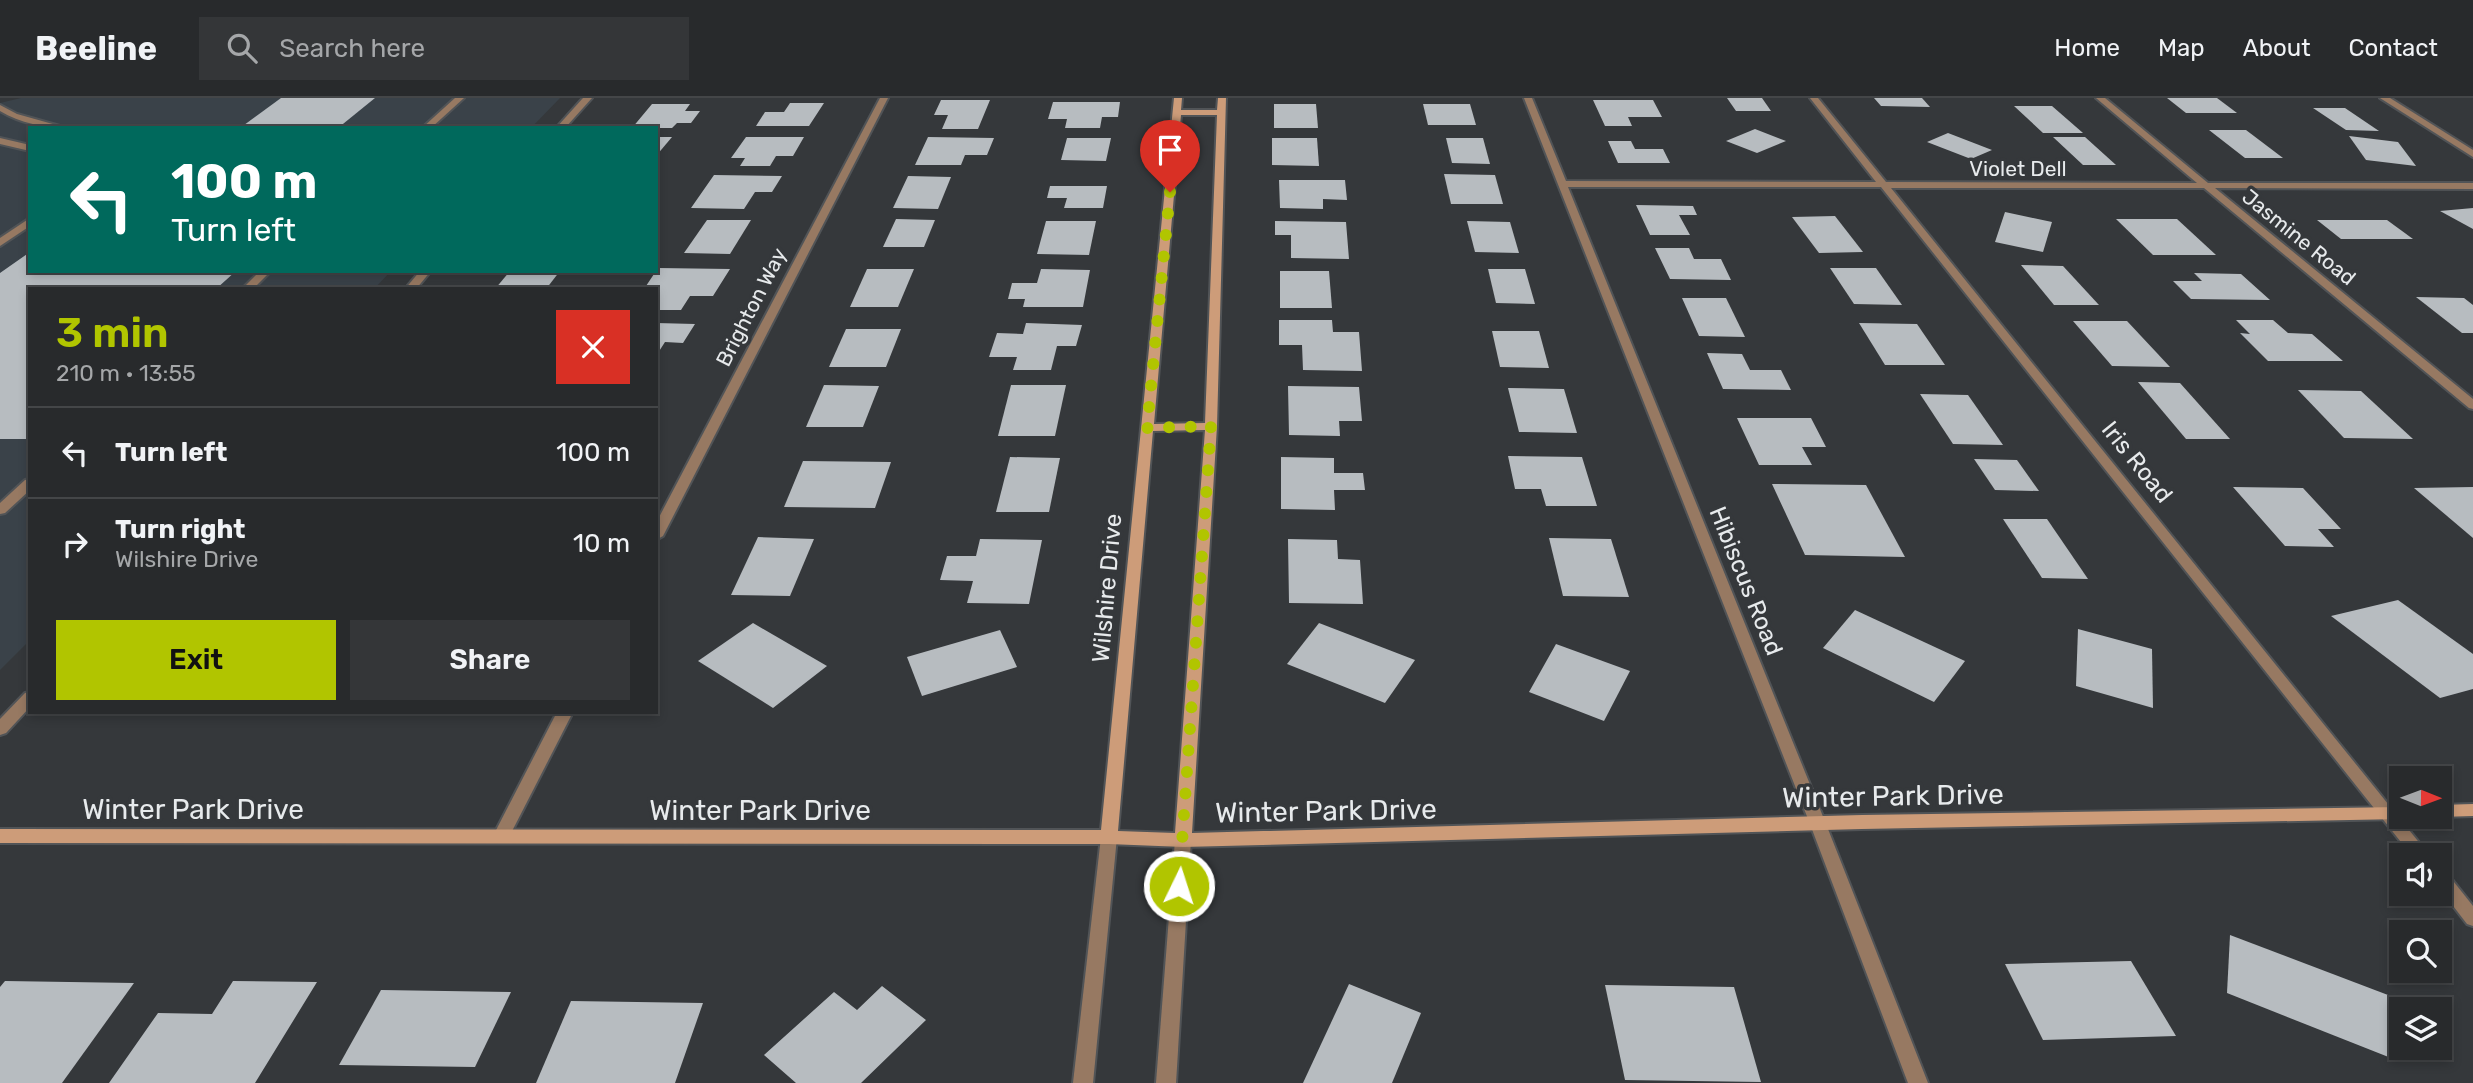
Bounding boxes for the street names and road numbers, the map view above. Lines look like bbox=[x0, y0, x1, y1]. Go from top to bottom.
street label: Violet Dell bbox=[1969, 156, 2067, 181]
street label: Jasmine Road bbox=[2237, 184, 2361, 290]
street label: Brighton Way bbox=[710, 243, 792, 370]
street label: Iris Road bbox=[2096, 416, 2178, 508]
street label: Hibiscus Road bbox=[1703, 503, 1789, 659]
street label: Wilshire Drive bbox=[1087, 512, 1127, 664]
street label: Winter Park Drive bbox=[1782, 778, 2004, 814]
street label: Winter Park Drive bbox=[82, 793, 304, 826]
street label: Winter Park Drive bbox=[1215, 793, 1437, 829]
street label: Winter Park Drive bbox=[649, 794, 871, 827]

